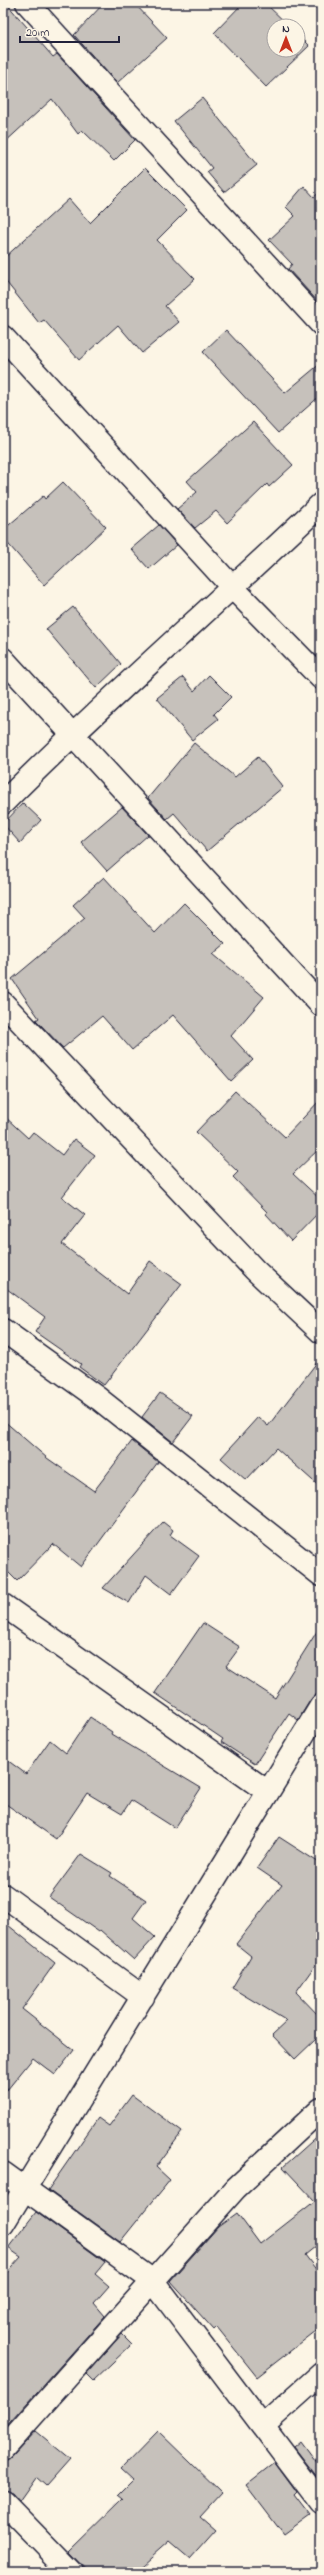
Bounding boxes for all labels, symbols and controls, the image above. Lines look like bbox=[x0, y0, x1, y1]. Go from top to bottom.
scale bar bbox=[20, 18, 119, 44]
north arrow bbox=[266, 18, 306, 58]
text: N bbox=[282, 21, 290, 37]
text: 20 m bbox=[26, 24, 49, 42]

